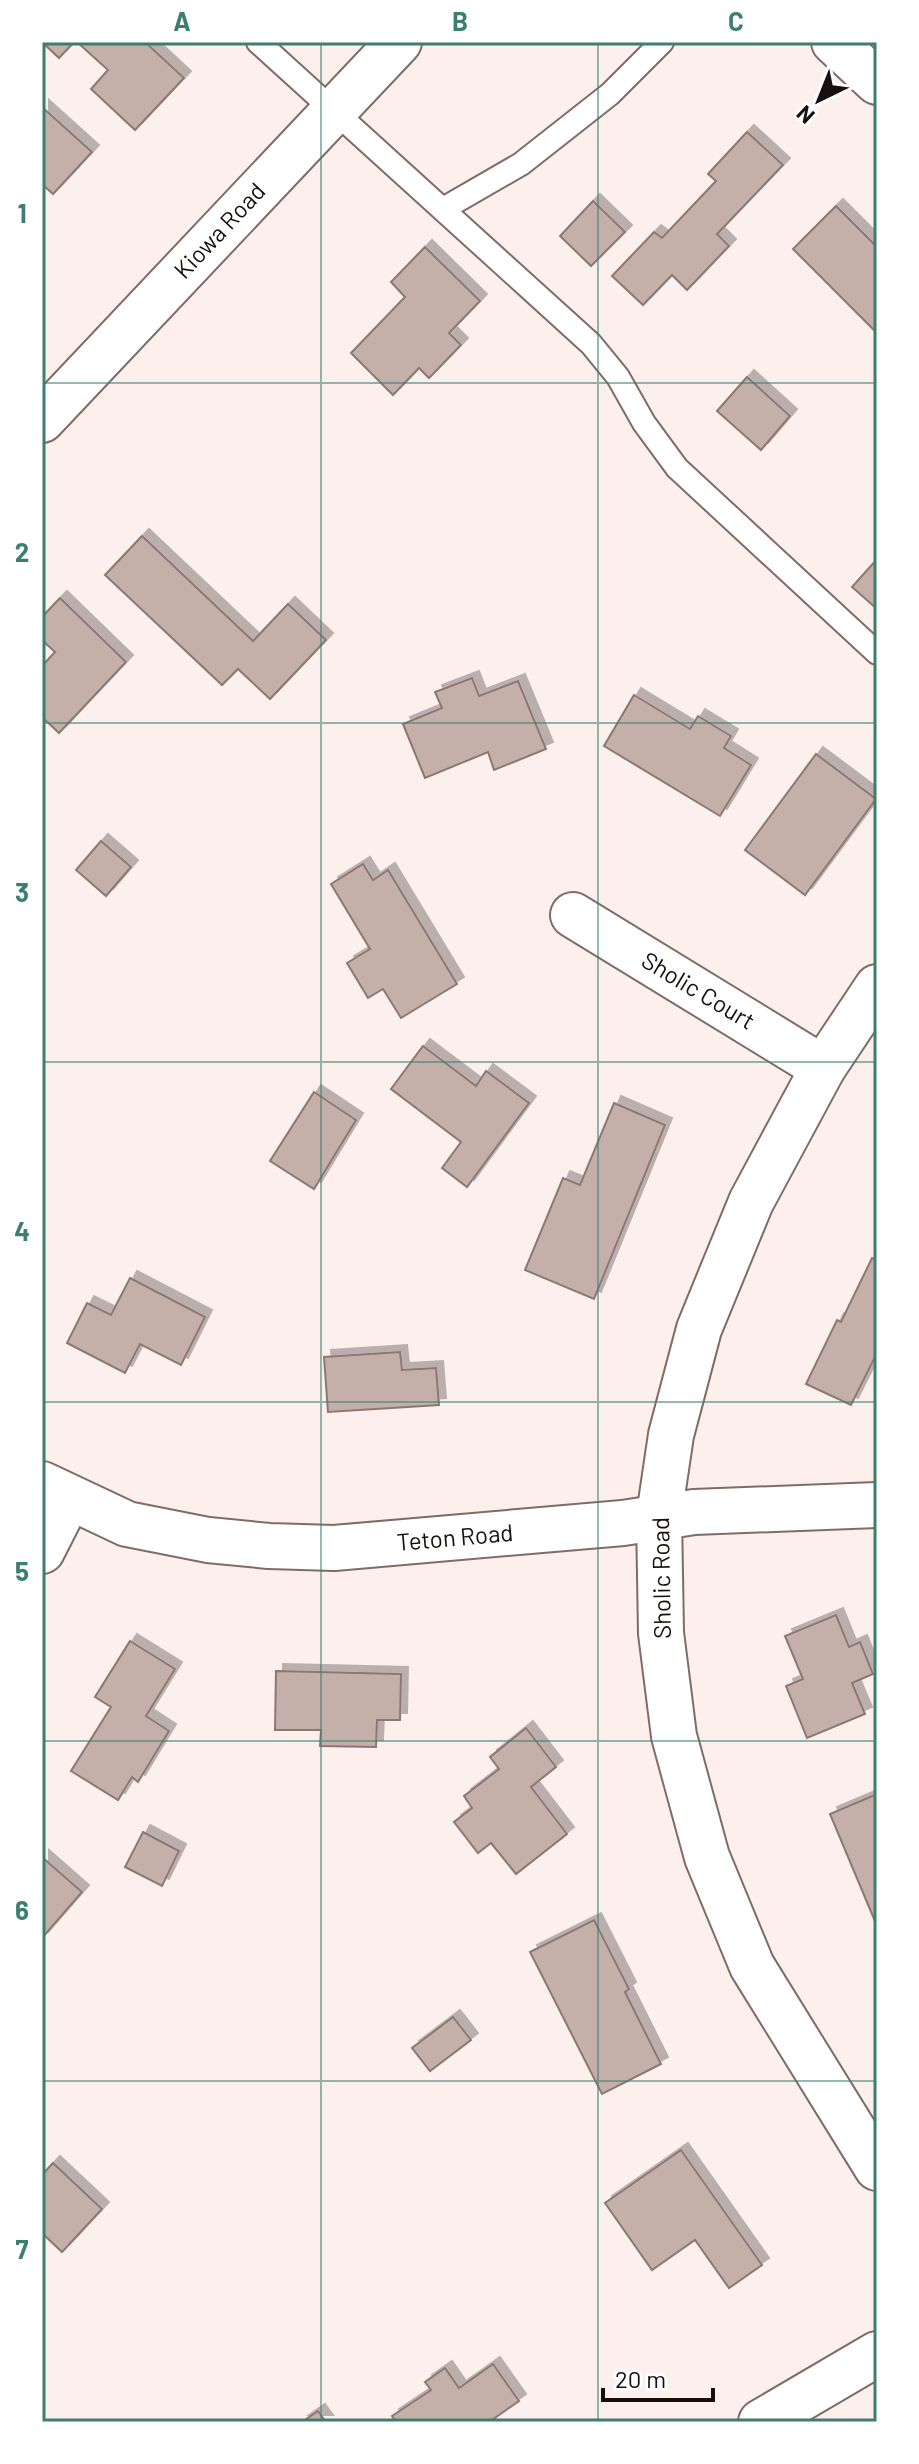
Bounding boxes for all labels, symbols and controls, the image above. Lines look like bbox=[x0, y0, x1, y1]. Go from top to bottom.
text: A bbox=[173, 5, 191, 36]
text: B bbox=[452, 5, 468, 36]
text: C bbox=[728, 5, 744, 36]
north arrow bbox=[779, 60, 859, 140]
text: N bbox=[790, 101, 819, 130]
street label: Kiowa Road bbox=[167, 176, 271, 284]
text: 1 bbox=[17, 197, 27, 228]
text: 2 bbox=[15, 536, 29, 567]
text: 3 bbox=[15, 876, 29, 907]
street label: Sholic Court bbox=[637, 945, 761, 1035]
text: 4 bbox=[14, 1215, 30, 1246]
street label: Teton Road bbox=[395, 1517, 514, 1556]
street label: Sholic Road bbox=[645, 1517, 676, 1639]
text: 5 bbox=[15, 1555, 29, 1586]
text: 6 bbox=[15, 1894, 29, 1925]
text: 7 bbox=[16, 2233, 29, 2264]
scale bar bbox=[603, 2352, 713, 2402]
text: 20 m bbox=[615, 2364, 666, 2393]

